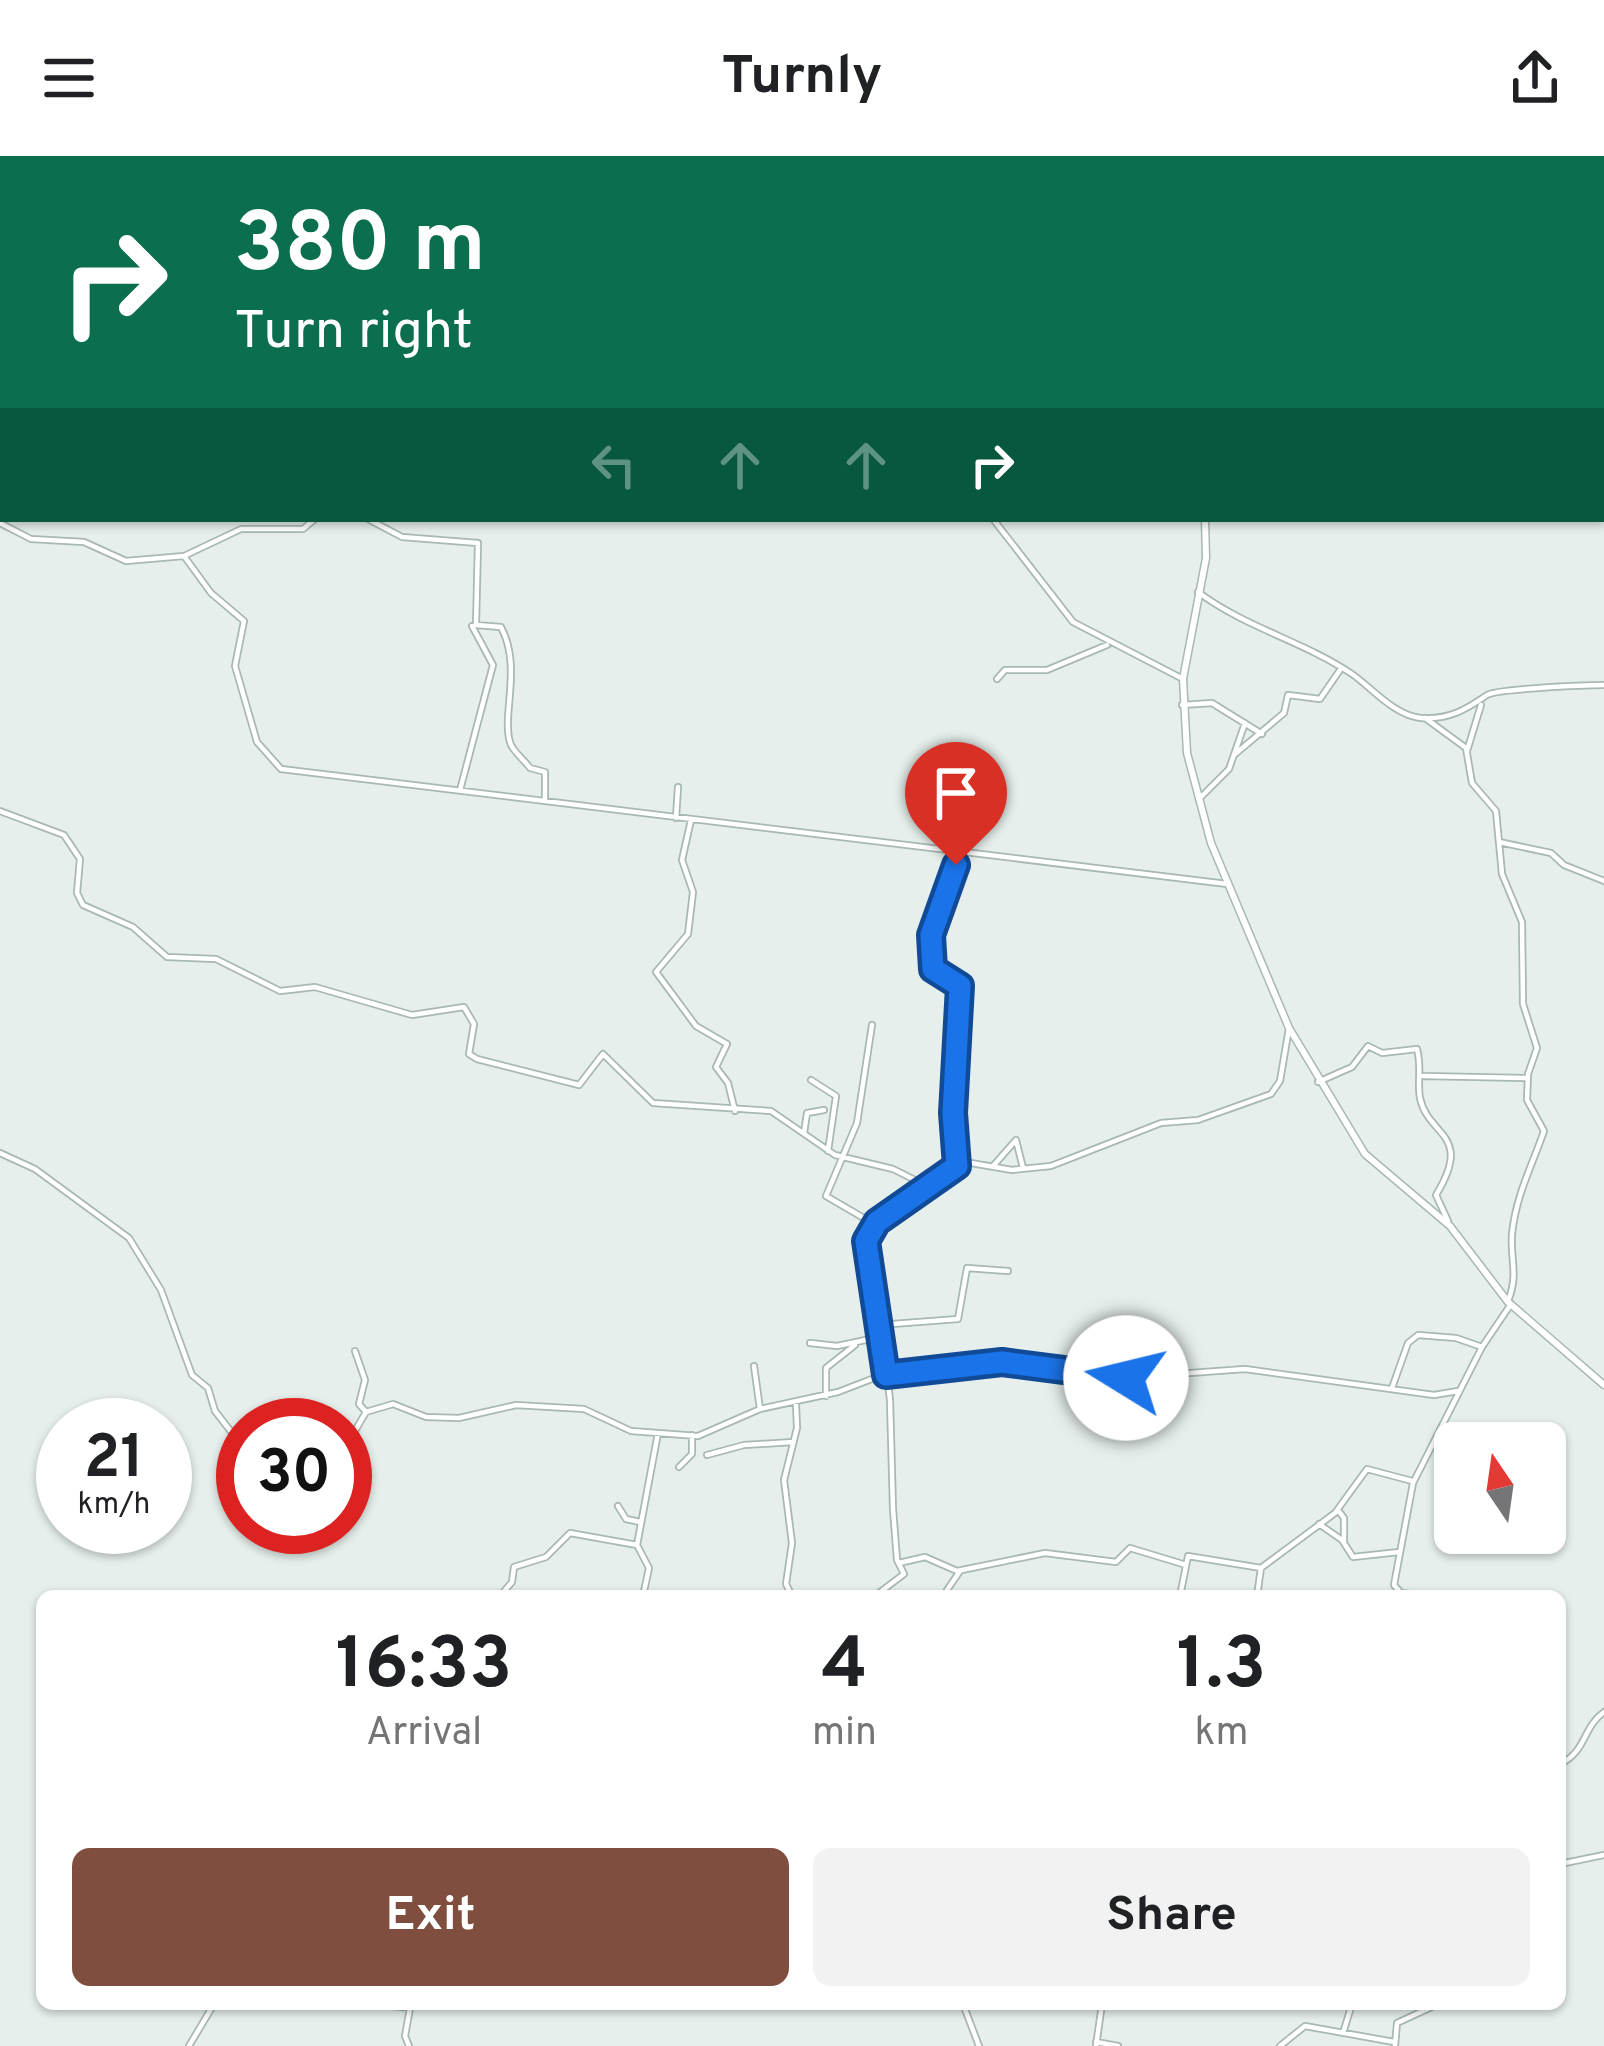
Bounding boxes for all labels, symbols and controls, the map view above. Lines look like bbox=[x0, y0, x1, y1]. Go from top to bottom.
text: Turnly bbox=[721, 44, 883, 113]
icon: menu bbox=[36, 45, 102, 111]
icon: share bbox=[1502, 45, 1568, 111]
text: 380 m bbox=[234, 195, 486, 301]
icon: right bbox=[36, 204, 192, 360]
text: Turn right bbox=[234, 299, 473, 368]
icon: left bbox=[581, 432, 647, 498]
icon: ahead bbox=[707, 432, 773, 498]
icon: ahead bbox=[833, 432, 899, 498]
icon: right bbox=[959, 432, 1025, 498]
pin bbox=[905, 742, 1007, 865]
icon: arrive bbox=[923, 760, 989, 826]
position arrow bbox=[1063, 1315, 1189, 1441]
speed limit sign: 30 bbox=[216, 1398, 372, 1554]
north arrow bbox=[1434, 1422, 1566, 1554]
map controls bbox=[1434, 1422, 1566, 1554]
text: 21 bbox=[84, 1423, 144, 1499]
text: km/h bbox=[78, 1487, 150, 1524]
text: 16:33 bbox=[336, 1622, 512, 1714]
text: 4 bbox=[821, 1622, 868, 1714]
text: 1.3 bbox=[1177, 1622, 1266, 1714]
text: Arrival bbox=[366, 1710, 482, 1759]
text: min bbox=[812, 1710, 877, 1759]
text: km bbox=[1194, 1710, 1248, 1759]
button: Exit bbox=[72, 1848, 789, 1986]
button: Share bbox=[813, 1848, 1530, 1986]

